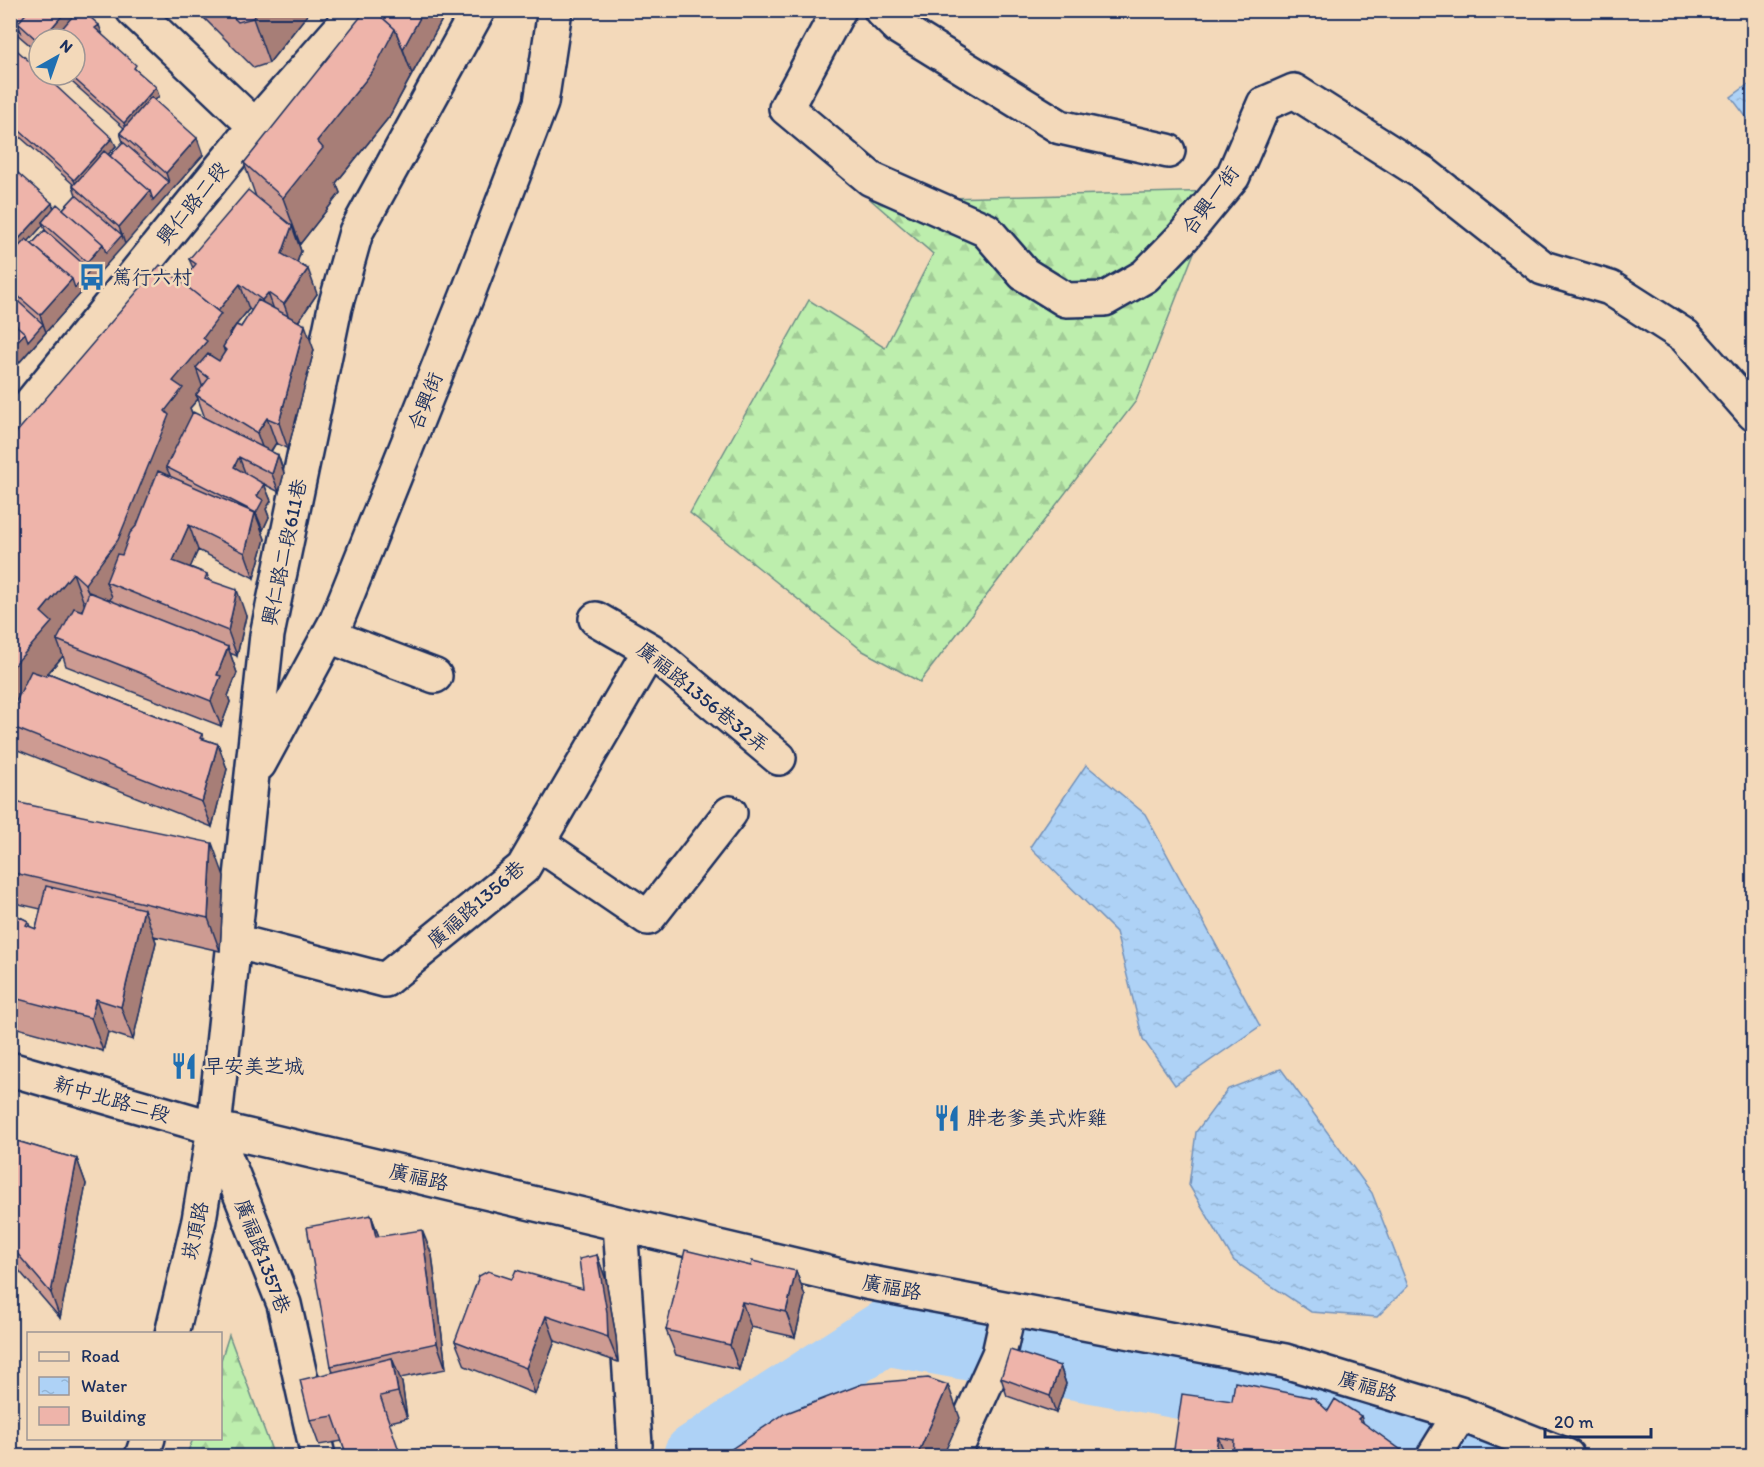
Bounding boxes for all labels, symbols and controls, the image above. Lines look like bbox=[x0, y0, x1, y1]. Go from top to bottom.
north arrow bbox=[27, 27, 87, 87]
text: N bbox=[56, 35, 77, 57]
street label: 興仁路二段 bbox=[151, 157, 233, 249]
street label: 合興一街 bbox=[1176, 161, 1244, 239]
bus stop icon: 篤行六村 bbox=[77, 262, 107, 292]
place label: 篤行六村 bbox=[112, 265, 192, 289]
street label: 合興街 bbox=[403, 369, 447, 433]
street label: 興仁路二段611巷 bbox=[257, 476, 311, 627]
street label: 廣福路1356巷32弄 bbox=[632, 636, 774, 758]
street label: 廣福路1356巷 bbox=[422, 855, 530, 953]
restaurant icon: 早安美芝城 bbox=[169, 1051, 199, 1081]
place label: 早安美芝城 bbox=[204, 1054, 304, 1078]
street label: 新中北路二段 bbox=[51, 1071, 173, 1127]
restaurant icon: 胖老爹美式炸雞 bbox=[932, 1103, 962, 1133]
place label: 胖老爹美式炸雞 bbox=[967, 1106, 1107, 1130]
street label: 廣福路 bbox=[387, 1159, 452, 1196]
street label: 廣福路1357巷 bbox=[230, 1195, 296, 1318]
street label: 崁頂路 bbox=[177, 1198, 213, 1263]
street label: 廣福路 bbox=[860, 1269, 925, 1305]
legend bbox=[27, 1332, 222, 1440]
text: Road bbox=[81, 1345, 120, 1367]
street label: 廣福路 bbox=[1336, 1366, 1401, 1407]
text: Water bbox=[81, 1375, 127, 1397]
scale bar bbox=[1545, 1401, 1652, 1439]
text: Building bbox=[81, 1405, 147, 1427]
text: 20 m bbox=[1554, 1411, 1594, 1433]

